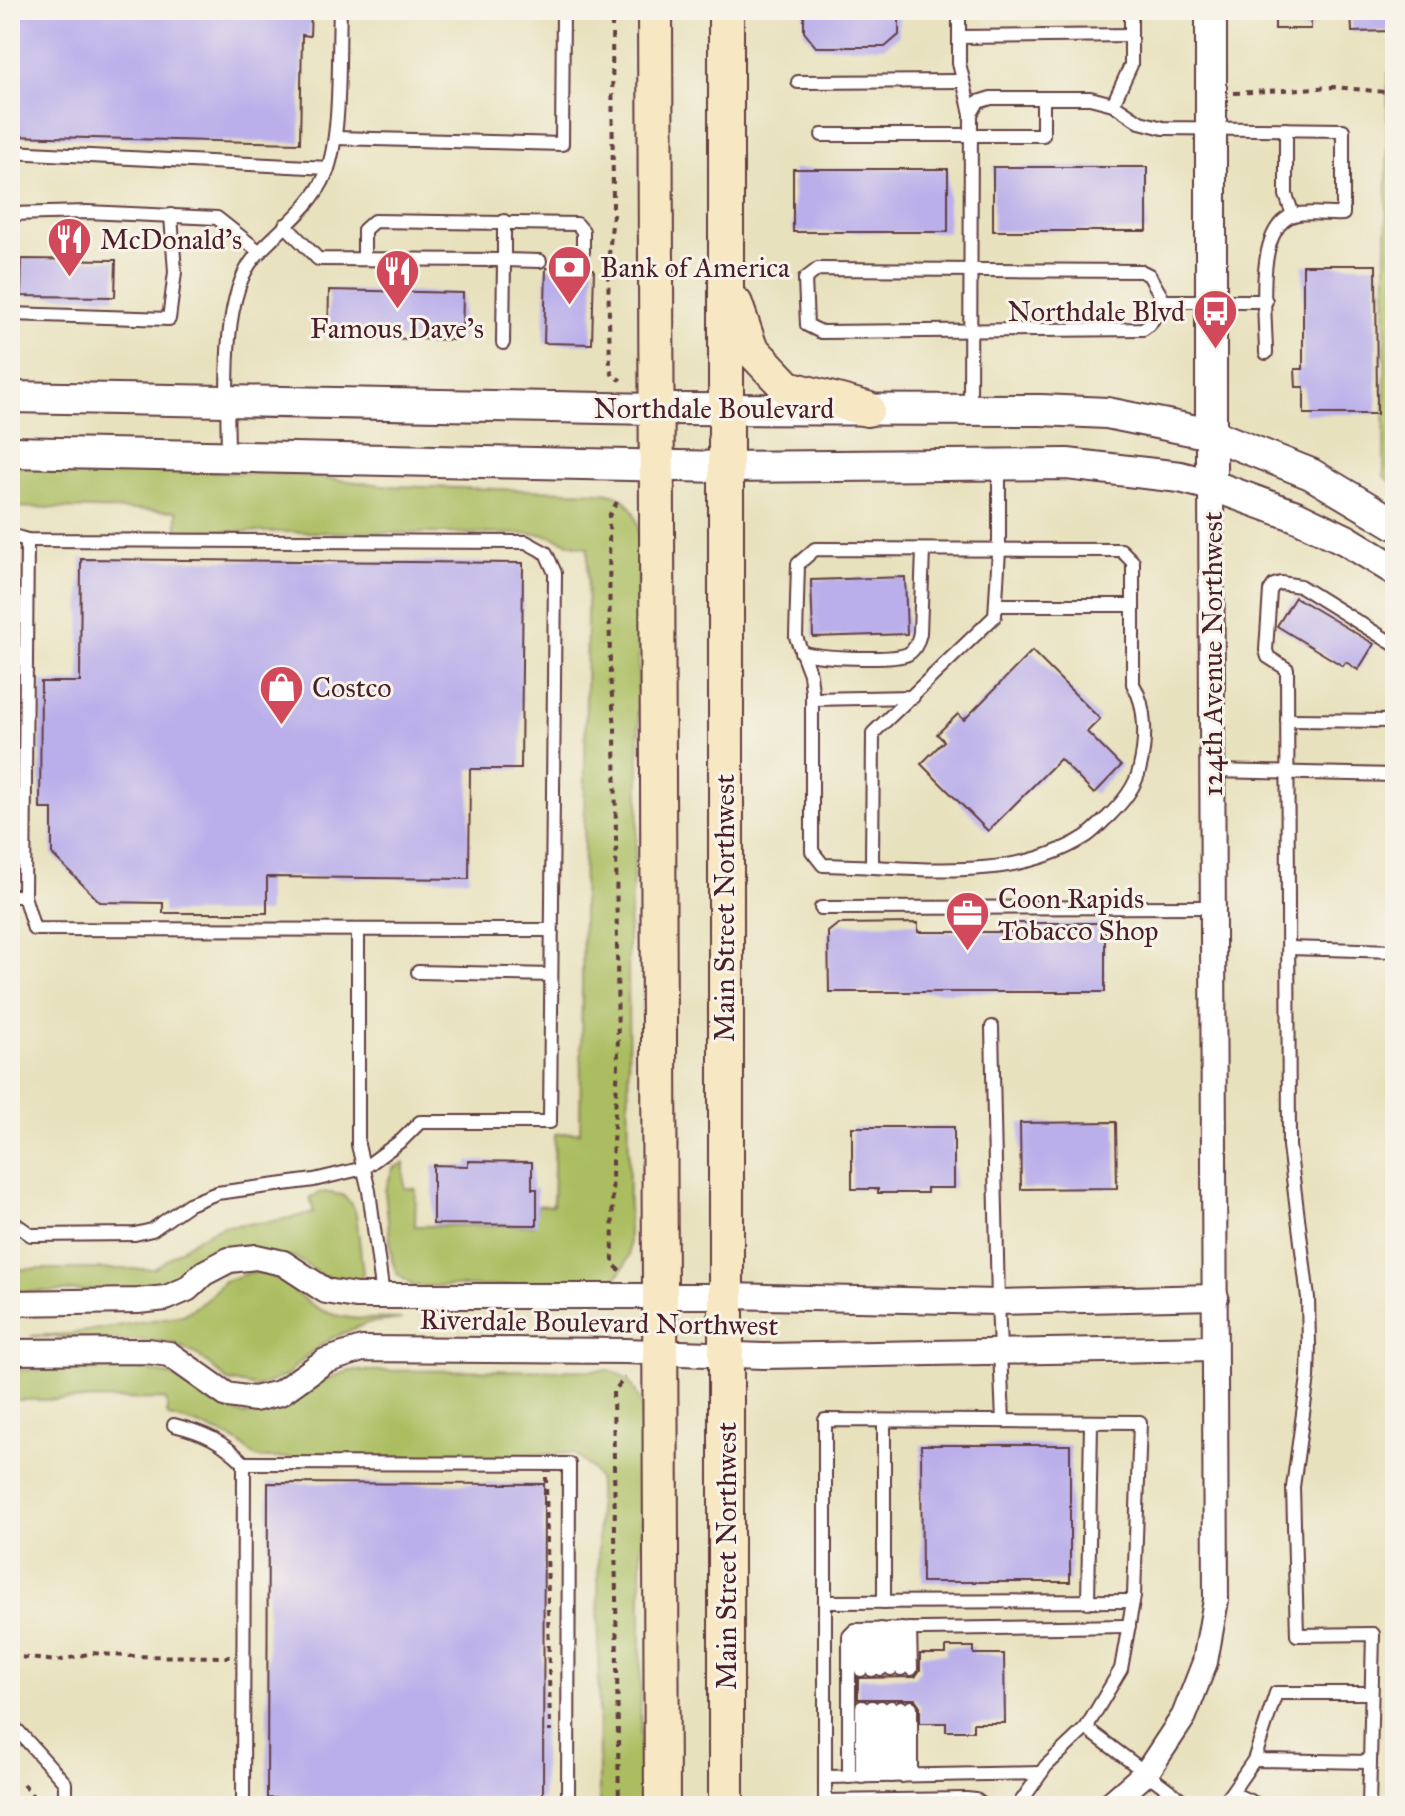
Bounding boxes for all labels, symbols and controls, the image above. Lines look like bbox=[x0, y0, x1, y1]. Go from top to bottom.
restaurant icon: McDonald's bbox=[45, 215, 93, 278]
place label: McDonald's bbox=[100, 222, 242, 257]
bank icon: Bank of America bbox=[545, 243, 593, 306]
restaurant icon: Famous Dave's bbox=[373, 247, 421, 310]
place label: Bank of America bbox=[600, 250, 790, 285]
bus stop icon: Northdale Blvd bbox=[1192, 287, 1240, 350]
place label: Northdale Blvd bbox=[1008, 294, 1185, 329]
place label: Famous Dave's bbox=[310, 311, 484, 346]
street label: Northdale Boulevard bbox=[594, 391, 834, 426]
street label: 124th Avenue Northwest bbox=[1195, 511, 1230, 797]
shop icon: Costco bbox=[257, 663, 305, 726]
place label: Costco bbox=[312, 670, 392, 705]
street label: Main Street Northwest bbox=[707, 774, 742, 1042]
place label: Coon Rapids Tobacco Shop bbox=[998, 881, 1158, 948]
office icon: Coon Rapids Tobacco Shop bbox=[943, 890, 991, 953]
street label: Riverdale Boulevard Northwest bbox=[419, 1302, 779, 1343]
street label: Main Street Northwest bbox=[709, 1422, 744, 1690]

